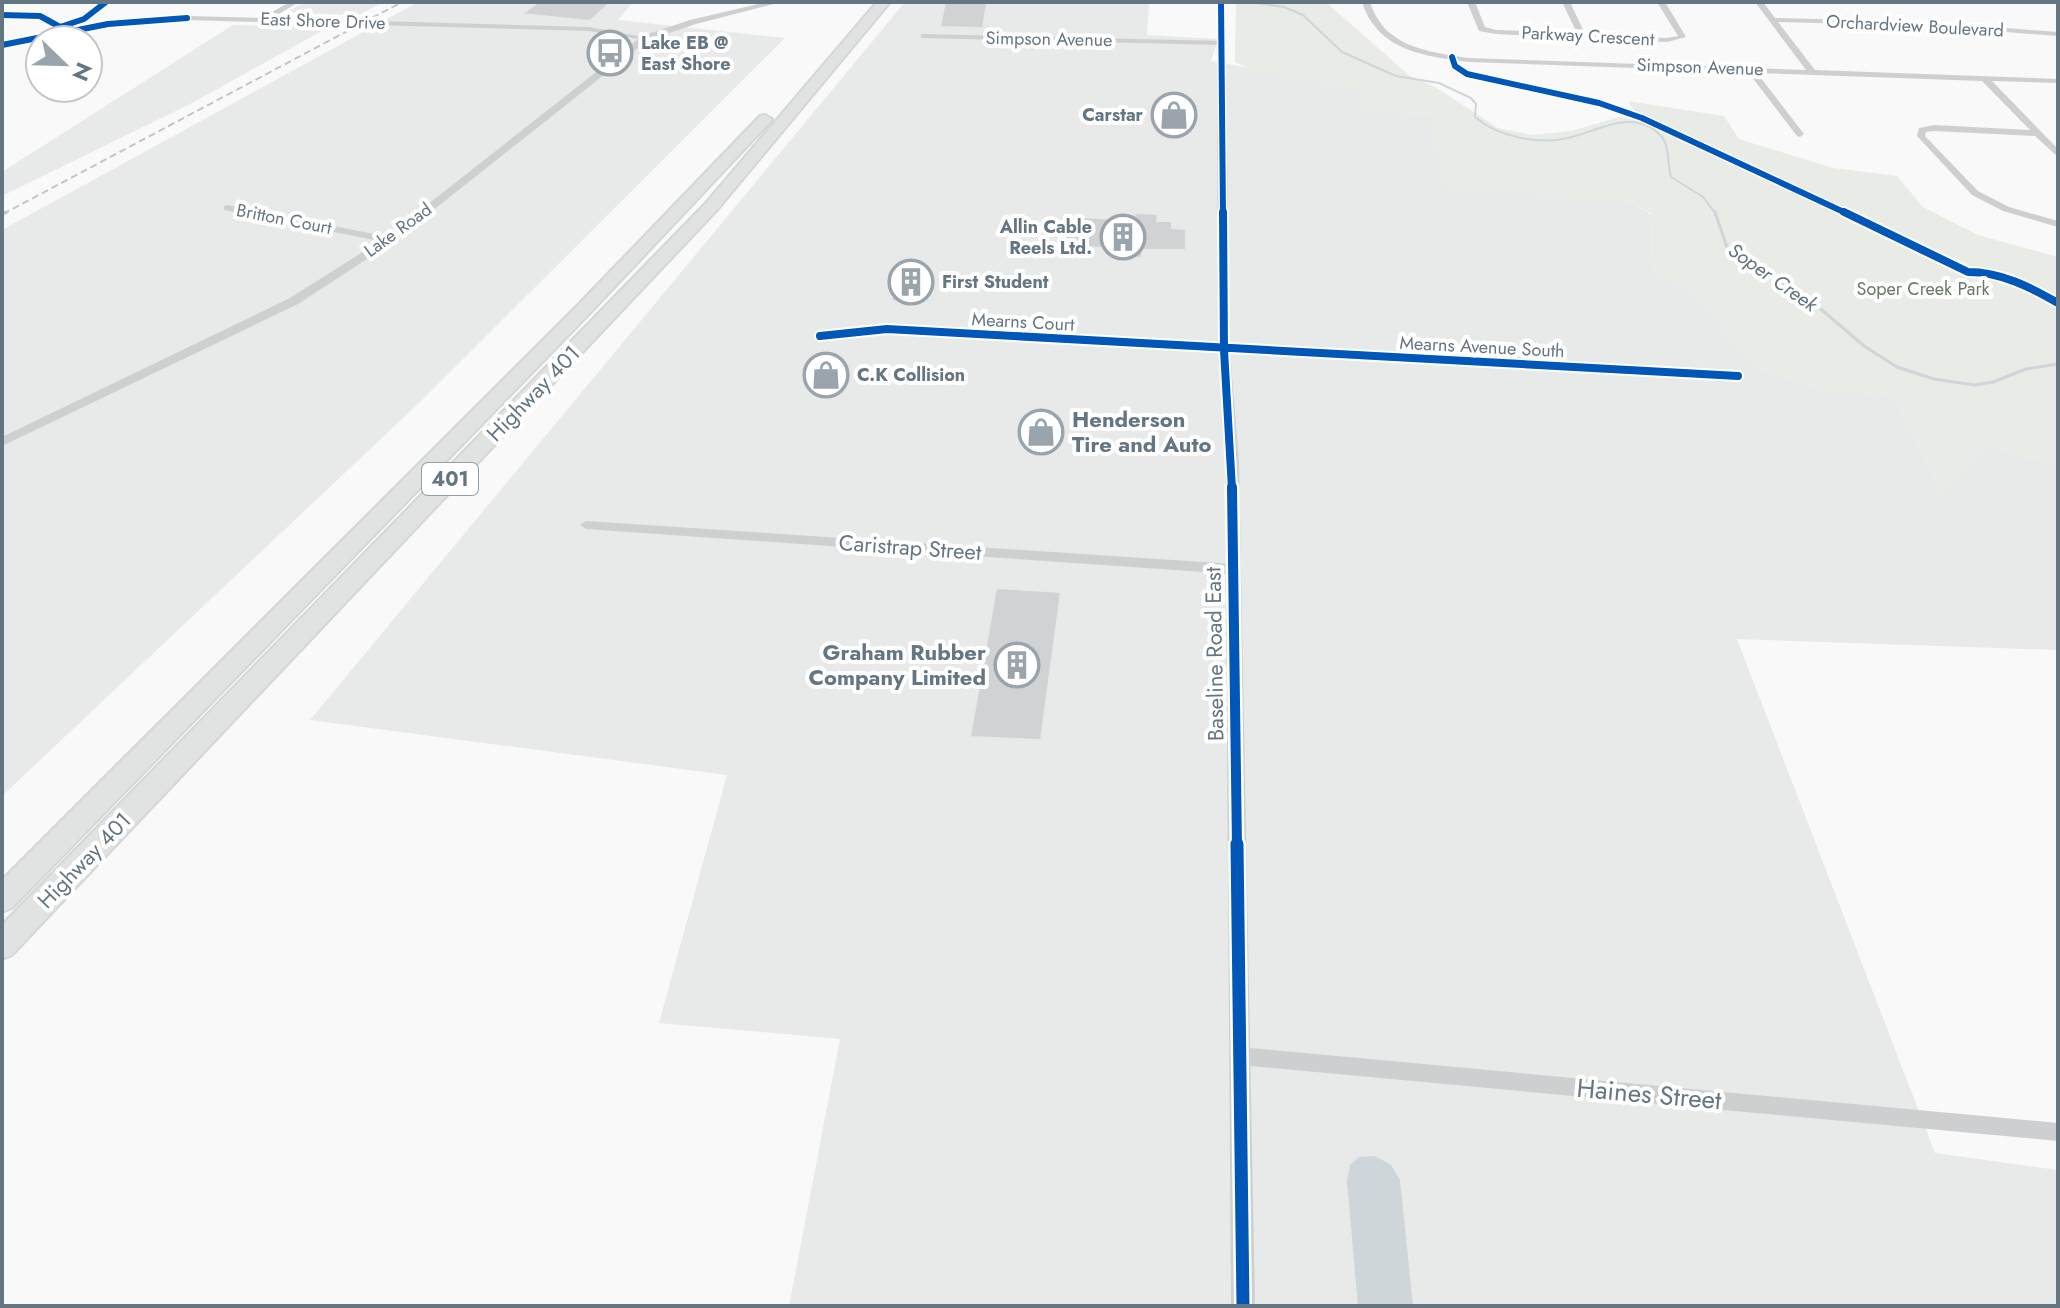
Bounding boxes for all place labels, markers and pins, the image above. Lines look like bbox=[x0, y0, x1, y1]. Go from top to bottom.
bus stop icon: Lake EB @ East Shore bbox=[586, 29, 634, 77]
place label: Lake EB @ East Shore bbox=[641, 30, 730, 77]
shop icon: Carstar bbox=[1150, 91, 1198, 139]
place label: Carstar bbox=[1082, 102, 1144, 128]
building icon: Allin Cable Reels Ltd. bbox=[1099, 213, 1147, 261]
place label: Allin Cable Reels Ltd. bbox=[999, 214, 1092, 261]
building icon: First Student bbox=[887, 258, 935, 306]
place label: First Student bbox=[942, 269, 1049, 295]
shop icon: C.K Collision bbox=[802, 351, 850, 399]
place label: C.K Collision bbox=[857, 362, 965, 388]
place label: Henderson Tire and Auto bbox=[1072, 403, 1211, 460]
shop icon: Henderson Tire and Auto bbox=[1017, 408, 1065, 456]
place label: Graham Rubber Company Limited bbox=[809, 636, 986, 693]
building icon: Graham Rubber Company Limited bbox=[993, 641, 1041, 689]

